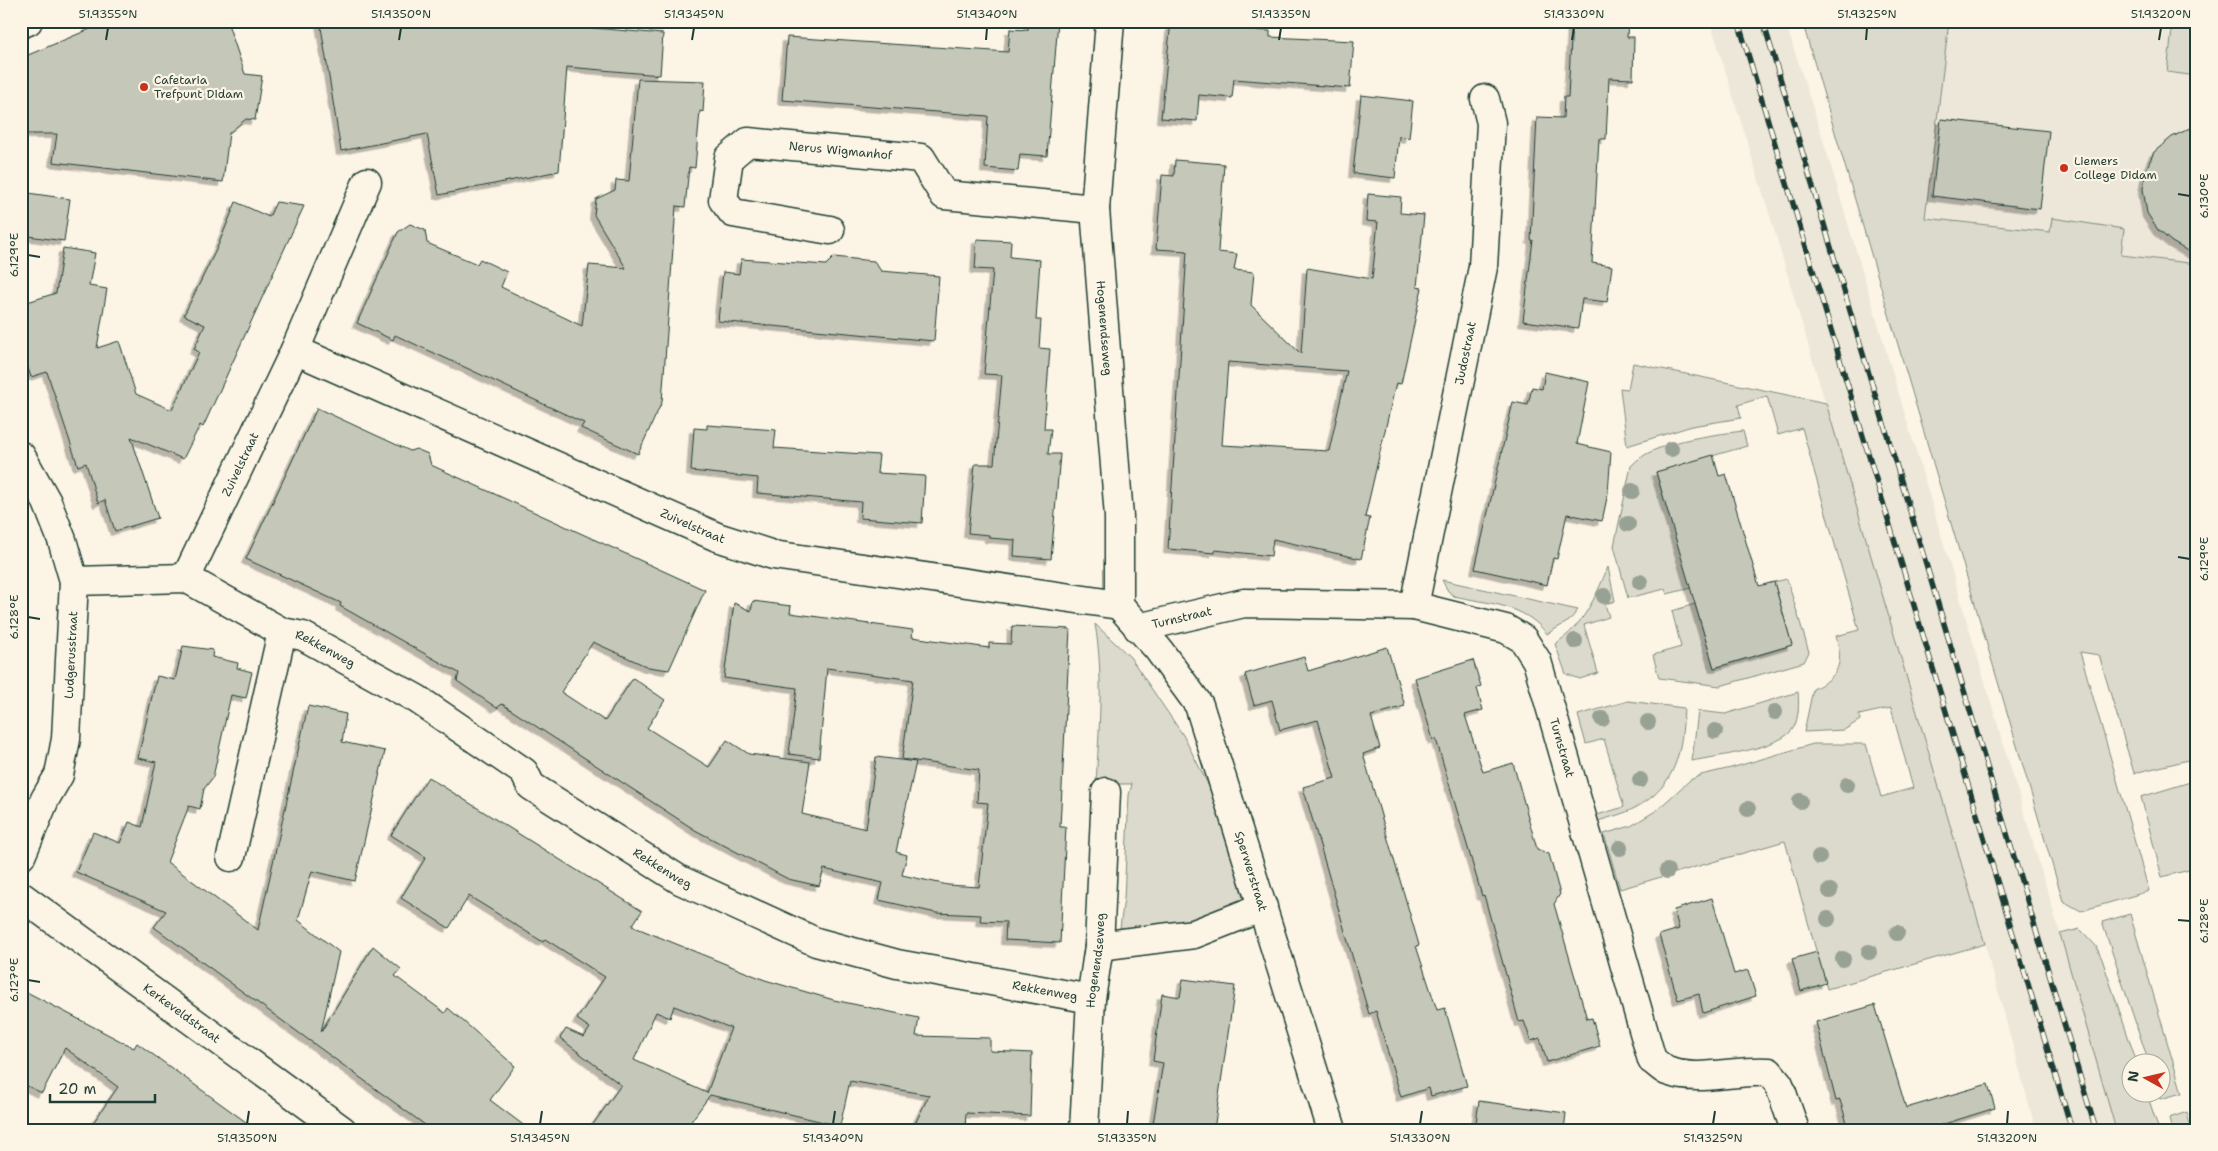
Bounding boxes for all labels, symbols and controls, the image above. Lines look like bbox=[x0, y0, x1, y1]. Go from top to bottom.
text: 51.9355°N bbox=[79, 6, 137, 22]
text: 51.9350°N bbox=[371, 6, 431, 22]
text: 51.9345°N bbox=[664, 6, 724, 22]
text: 51.9340°N bbox=[956, 6, 1018, 22]
text: 51.9335°N bbox=[1251, 6, 1311, 22]
text: 51.9330°N bbox=[1544, 6, 1604, 22]
text: 51.9325°N bbox=[1837, 6, 1897, 22]
text: 51.9320°N bbox=[2131, 6, 2191, 22]
place label: Cafetaria Trefpunt Didam bbox=[154, 72, 243, 102]
marker: Cafetaria Trefpunt Didam bbox=[138, 81, 150, 93]
street label: Nerus Wigmanhof bbox=[788, 138, 894, 163]
place label: Liemers College Didam bbox=[2074, 153, 2157, 183]
marker: Liemers College Didam bbox=[2058, 162, 2070, 174]
text: 6.130°E bbox=[2196, 173, 2212, 219]
text: 6.129°E bbox=[6, 233, 22, 277]
street label: Hogenendseweg bbox=[1093, 280, 1116, 376]
street label: Judostraat bbox=[1451, 320, 1480, 386]
street label: Zuivelstraat bbox=[218, 430, 262, 499]
street label: Zuivelstraat bbox=[658, 505, 727, 547]
text: 6.129°E bbox=[2196, 537, 2212, 581]
text: 6.128°E bbox=[6, 595, 22, 639]
street label: Turnstraat bbox=[1150, 603, 1213, 632]
street label: Ludgerusstraat bbox=[61, 611, 81, 699]
street label: Rekkenweg bbox=[294, 627, 358, 671]
street label: Turnstraat bbox=[1546, 716, 1578, 780]
street label: Sperwerstraat bbox=[1231, 829, 1271, 913]
street label: Rekkenweg bbox=[630, 844, 694, 892]
text: 6.128°E bbox=[2196, 899, 2212, 943]
street label: Hogenendseweg bbox=[1083, 913, 1108, 1008]
text: 6.127°E bbox=[6, 958, 22, 1002]
street label: Rekkenweg bbox=[1011, 977, 1079, 1004]
street label: Kerkeveldstraat bbox=[140, 980, 224, 1047]
north arrow bbox=[2120, 1054, 2170, 1104]
text: N bbox=[2123, 1069, 2143, 1083]
scale bar bbox=[50, 1071, 155, 1103]
text: 20 m bbox=[58, 1079, 97, 1099]
text: 51.9350°N bbox=[217, 1130, 277, 1146]
text: 51.9345°N bbox=[510, 1130, 570, 1146]
text: 51.9340°N bbox=[802, 1130, 864, 1146]
text: 51.9335°N bbox=[1097, 1130, 1157, 1146]
text: 51.9330°N bbox=[1390, 1130, 1450, 1146]
text: 51.9325°N bbox=[1683, 1130, 1743, 1146]
text: 51.9320°N bbox=[1977, 1130, 2037, 1146]

